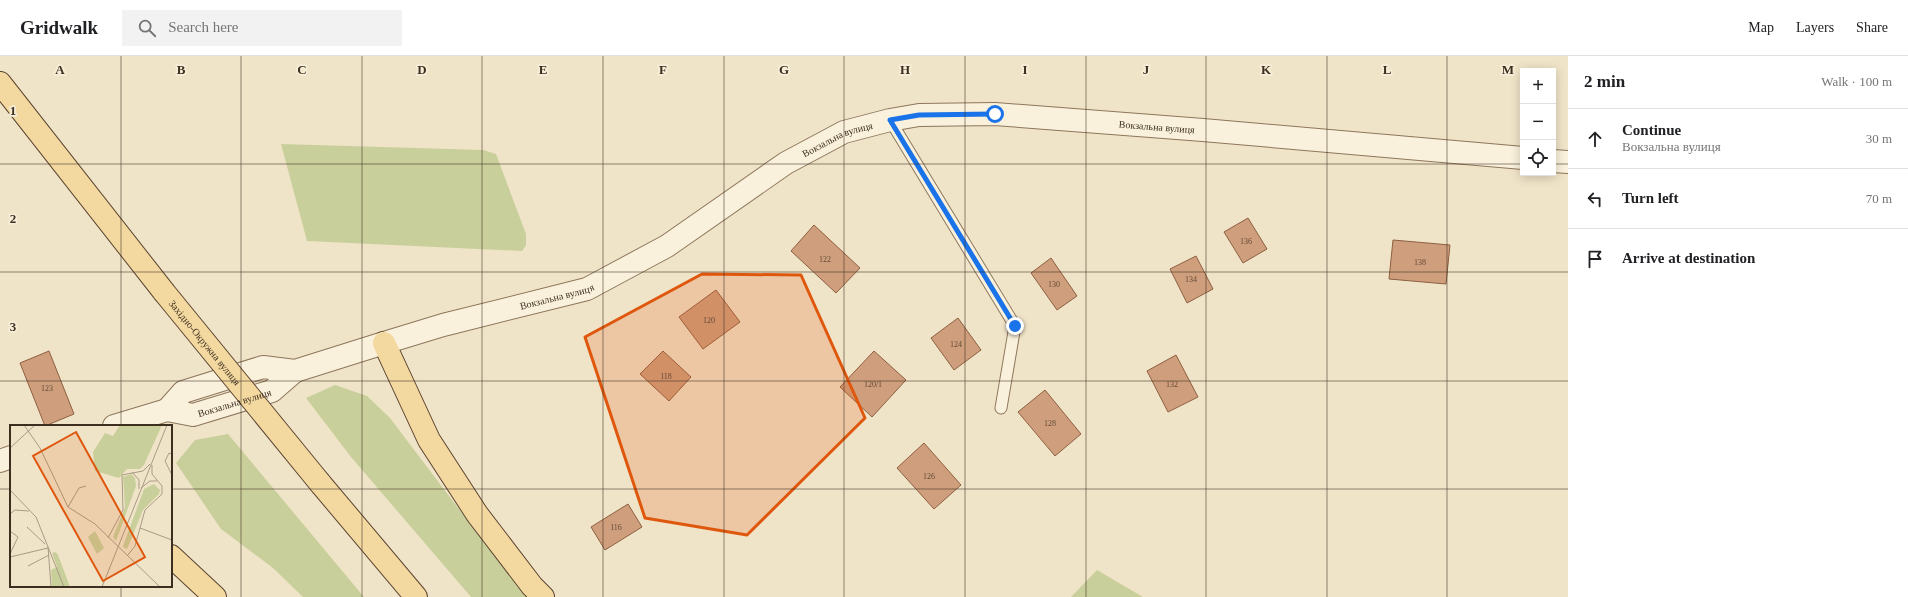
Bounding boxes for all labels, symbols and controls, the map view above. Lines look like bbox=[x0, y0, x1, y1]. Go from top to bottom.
search box bbox=[122, 10, 402, 46]
text: Gridwalk bbox=[20, 17, 98, 38]
icon: search bbox=[136, 17, 158, 39]
text: Search here bbox=[168, 19, 239, 35]
text: Map bbox=[1748, 20, 1774, 35]
text: Layers bbox=[1796, 20, 1834, 35]
text: Share bbox=[1856, 20, 1888, 35]
text: A bbox=[55, 62, 65, 77]
text: B bbox=[177, 62, 186, 77]
text: C bbox=[297, 62, 307, 77]
text: D bbox=[417, 62, 427, 77]
text: E bbox=[539, 62, 547, 77]
text: F bbox=[659, 62, 667, 77]
text: G bbox=[779, 62, 789, 77]
text: H bbox=[900, 62, 910, 77]
text: I bbox=[1022, 62, 1028, 77]
text: J bbox=[1143, 62, 1150, 77]
text: K bbox=[1261, 62, 1272, 77]
text: L bbox=[1383, 62, 1392, 77]
text: M bbox=[1502, 62, 1514, 77]
map controls bbox=[1520, 68, 1556, 176]
button: + bbox=[1520, 68, 1556, 104]
text: 2 min bbox=[1584, 72, 1625, 91]
text: Walk · 100 m bbox=[1821, 74, 1892, 89]
text: 1 bbox=[10, 103, 16, 118]
button: − bbox=[1520, 104, 1556, 140]
route start bbox=[986, 105, 1004, 123]
street label: Вокзальна вулиця bbox=[1118, 118, 1195, 135]
street label: Вокзальна вулиця bbox=[800, 119, 874, 159]
text: Continue bbox=[1622, 122, 1681, 138]
icon: ahead bbox=[1584, 128, 1606, 150]
text: 30 m bbox=[1866, 131, 1892, 146]
text: Вокзальна вулиця bbox=[1622, 139, 1721, 154]
button: locate bbox=[1520, 140, 1556, 176]
icon: left bbox=[1584, 188, 1606, 210]
text: Turn left bbox=[1622, 190, 1679, 206]
text: 70 m bbox=[1866, 191, 1892, 206]
text: 2 bbox=[10, 211, 16, 226]
house number: 136 bbox=[1240, 237, 1252, 246]
icon: arrive bbox=[1584, 248, 1606, 270]
text: Arrive at destination bbox=[1622, 250, 1755, 266]
house number: 122 bbox=[819, 255, 831, 264]
house number: 138 bbox=[1414, 258, 1426, 267]
house number: 134 bbox=[1185, 275, 1197, 284]
house number: 130 bbox=[1048, 280, 1060, 289]
street label: Вокзальна вулиця bbox=[519, 281, 596, 311]
street label: Західно-Окружна вулиця bbox=[167, 298, 243, 387]
house number: 120 bbox=[703, 316, 715, 325]
route end bbox=[1006, 317, 1024, 335]
text: 3 bbox=[10, 319, 17, 334]
house number: 124 bbox=[950, 340, 962, 349]
house number: 118 bbox=[660, 372, 672, 381]
house number: 120/1 bbox=[864, 380, 882, 389]
house number: 132 bbox=[1166, 380, 1178, 389]
house number: 123 bbox=[41, 384, 53, 393]
street label: Вокзальна вулиця bbox=[196, 386, 273, 419]
house number: 128 bbox=[1044, 419, 1056, 428]
inset map bbox=[10, 425, 172, 587]
house number: 126 bbox=[923, 472, 935, 481]
house number: 116 bbox=[610, 523, 622, 532]

